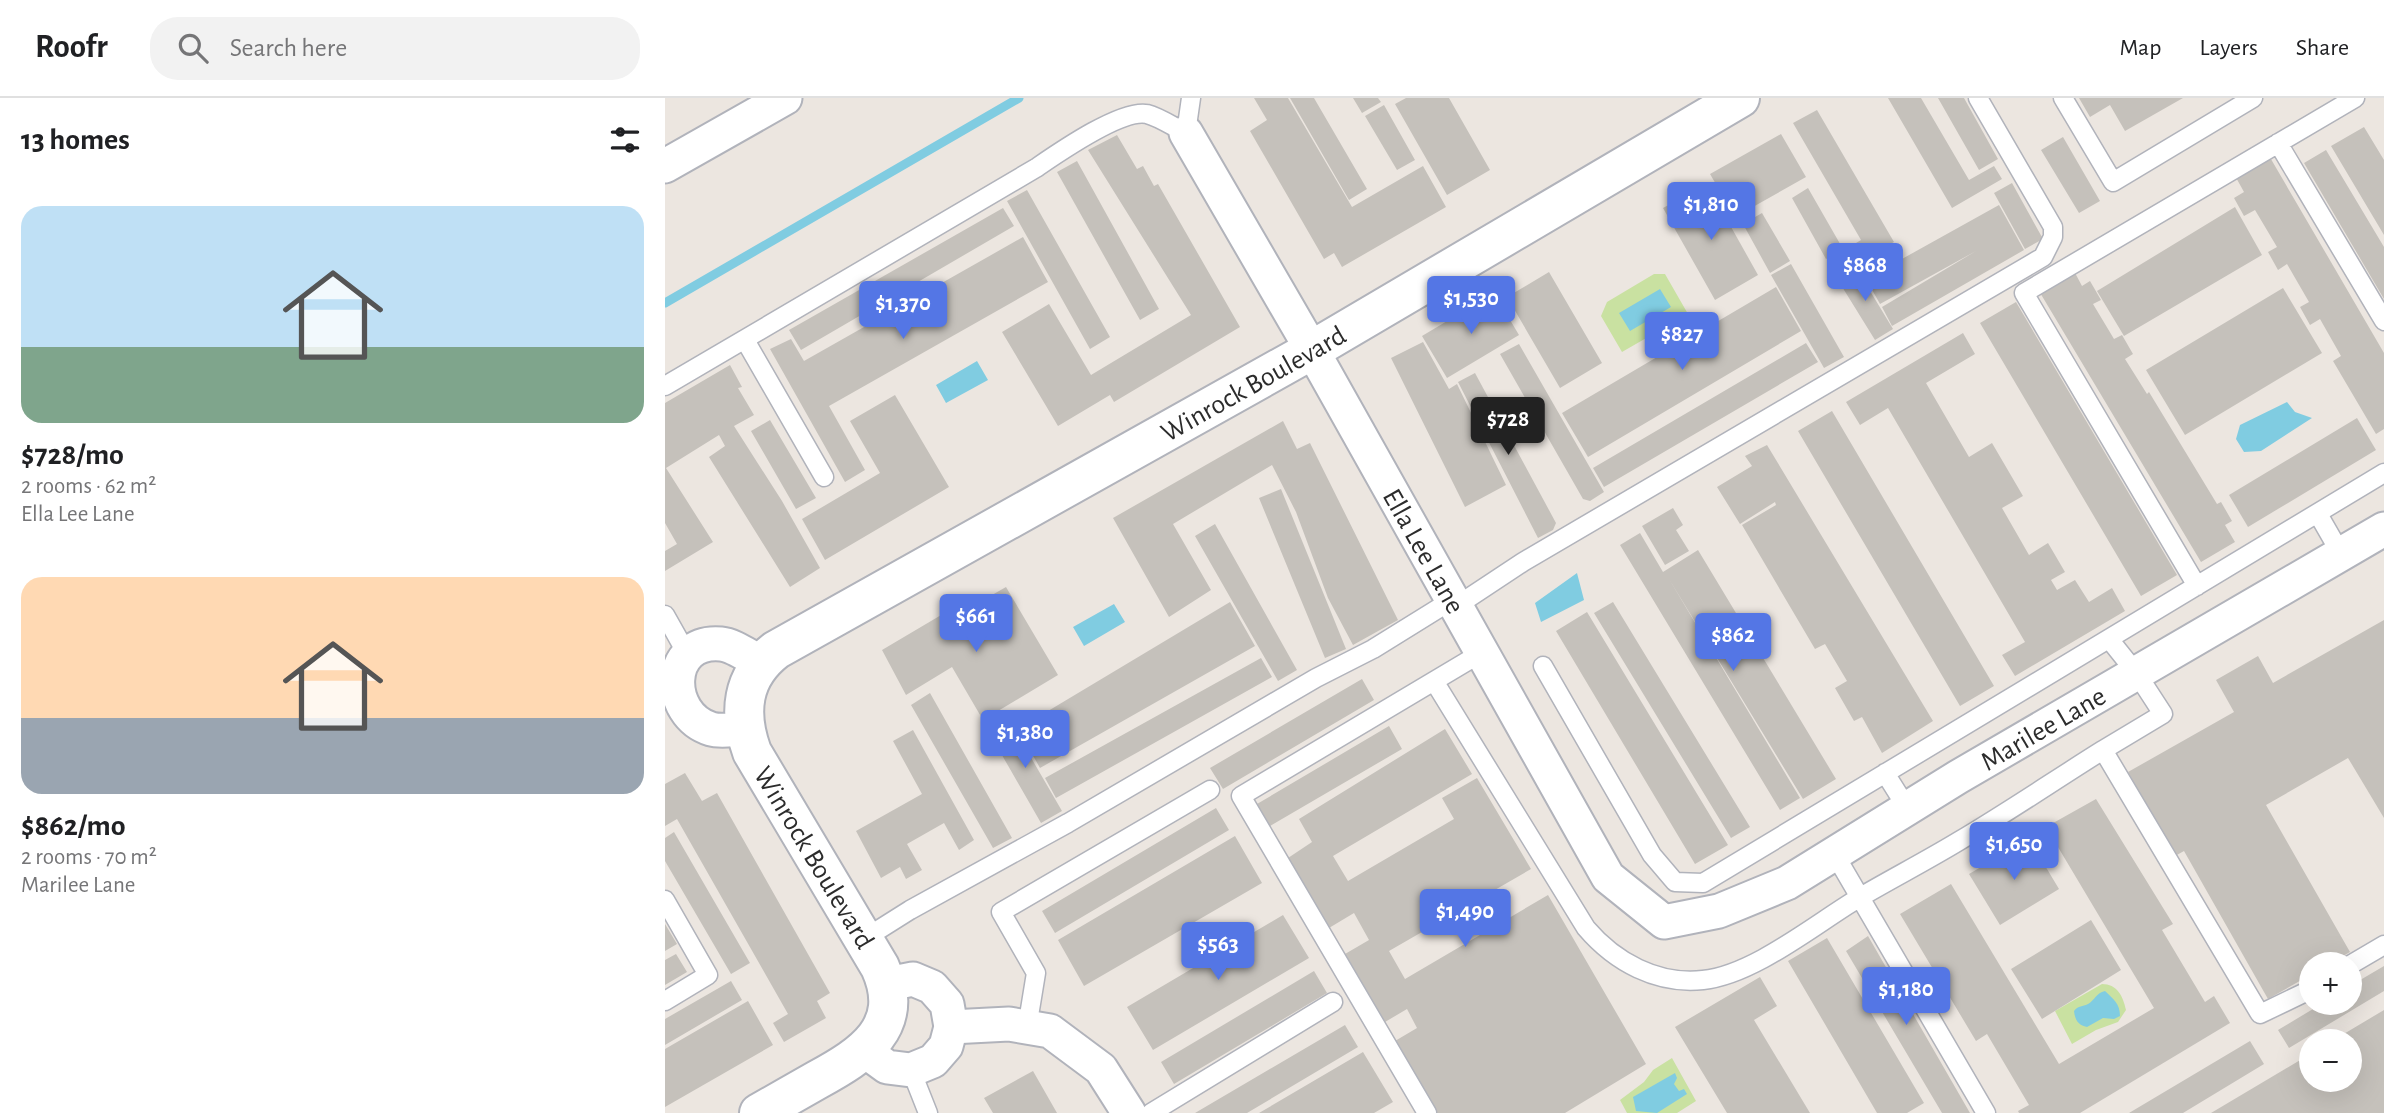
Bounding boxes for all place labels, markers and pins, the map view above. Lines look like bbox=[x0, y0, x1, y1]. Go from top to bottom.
pin: $1,810 bbox=[1654, 183, 1768, 242]
pin: $868 bbox=[1824, 244, 1906, 303]
pin: $1,530 bbox=[1414, 276, 1528, 336]
pin: $1,370 bbox=[846, 282, 960, 341]
pin: $827 bbox=[1641, 313, 1723, 372]
pin: $728 bbox=[1467, 398, 1549, 457]
pin: $661 bbox=[935, 594, 1017, 654]
pin: $862 bbox=[1692, 614, 1774, 673]
pin: $1,380 bbox=[968, 710, 1082, 770]
pin: $1,650 bbox=[1957, 822, 2071, 882]
pin: $1,490 bbox=[1408, 890, 1522, 949]
pin: $563 bbox=[1177, 922, 1259, 982]
pin: $1,180 bbox=[1849, 968, 1963, 1027]

